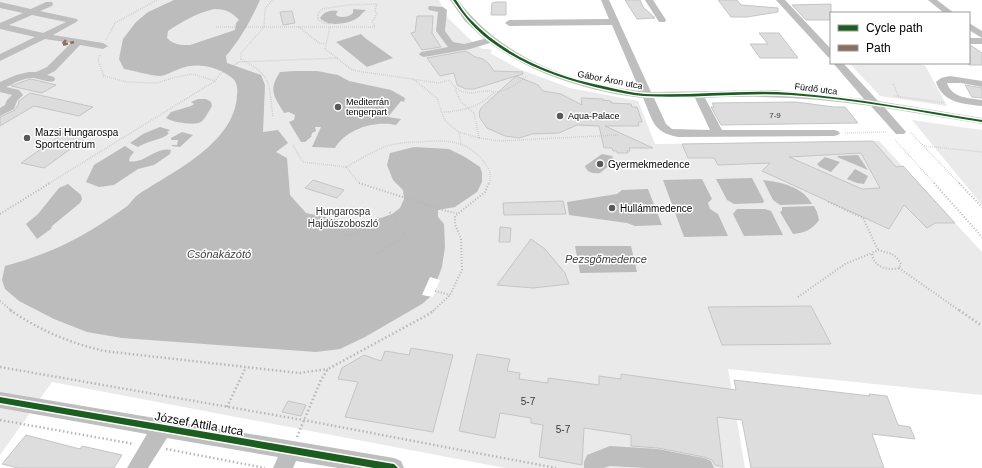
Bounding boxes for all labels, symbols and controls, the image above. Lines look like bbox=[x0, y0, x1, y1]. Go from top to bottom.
legend bbox=[830, 12, 970, 64]
text: Cycle path bbox=[866, 21, 923, 35]
text: Path bbox=[866, 41, 891, 55]
street label: Gábor Áron utca bbox=[577, 69, 643, 91]
street label: Fürdő utca bbox=[794, 81, 838, 97]
place label: Mediterrán tengerpart bbox=[346, 97, 389, 117]
marker: Mediterrán tengerpart bbox=[333, 102, 343, 112]
marker: Aqua-Palace bbox=[555, 111, 565, 121]
place label: Aqua-Palace bbox=[568, 111, 620, 121]
house number: 7-9 bbox=[769, 111, 781, 120]
place label: Mazsi Hungarospa Sportcentrum bbox=[35, 127, 119, 150]
marker: Mazsi Hungarospa Sportcentrum bbox=[22, 133, 32, 143]
marker: Gyermekmedence bbox=[595, 159, 605, 169]
place label: Gyermekmedence bbox=[608, 159, 690, 170]
marker: Hullámmedence bbox=[607, 203, 617, 213]
place label: Hullámmedence bbox=[620, 203, 693, 214]
park label: Hungarospa Hajdúszoboszló bbox=[308, 206, 379, 229]
water label: Csónakázótó bbox=[187, 248, 251, 260]
water label: Pezsgőmedence bbox=[565, 253, 647, 265]
house number: 5-7 bbox=[521, 396, 536, 407]
street label: József Attila utca bbox=[153, 409, 245, 439]
house number: 5-7 bbox=[556, 424, 571, 435]

